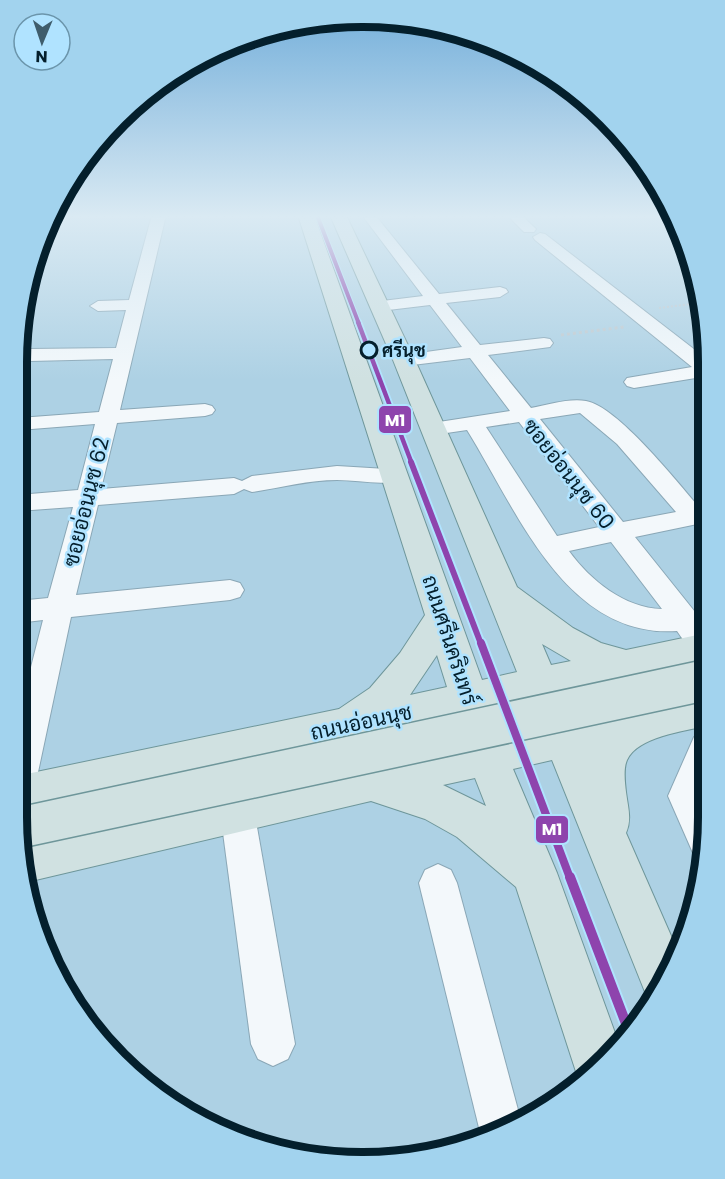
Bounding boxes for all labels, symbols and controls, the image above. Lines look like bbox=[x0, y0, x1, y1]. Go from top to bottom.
north arrow bbox=[12, 12, 72, 72]
text: N bbox=[35, 45, 48, 68]
place label: ศรีนุช bbox=[382, 338, 426, 365]
marker: ศรีนุช bbox=[360, 341, 378, 359]
line badge: M1 bbox=[378, 405, 412, 434]
text: M1 bbox=[385, 409, 405, 432]
street label: ซอยอ่อนนุช 60 bbox=[516, 412, 622, 536]
street label: ซอยอ่อนนุช 62 bbox=[56, 434, 116, 570]
street label: ถนนศรีนครินทร์ bbox=[415, 571, 485, 709]
street label: ถนนอ่อนนุช bbox=[308, 697, 414, 747]
line badge: M1 bbox=[535, 815, 569, 844]
text: M1 bbox=[542, 818, 562, 841]

